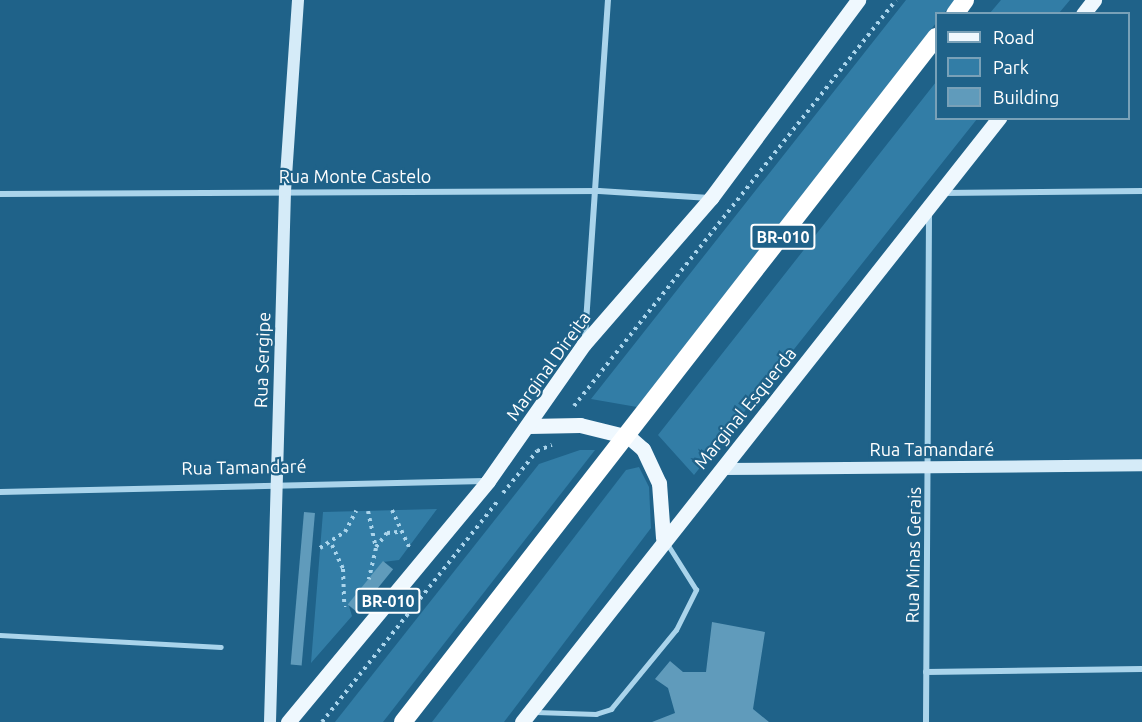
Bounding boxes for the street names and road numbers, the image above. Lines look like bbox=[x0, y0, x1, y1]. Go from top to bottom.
street label: Rua Monte Castelo bbox=[279, 165, 431, 187]
road number: BR-010 bbox=[750, 224, 816, 250]
street label: Marginal Direita bbox=[501, 307, 595, 425]
street label: Rua Sergipe bbox=[250, 312, 274, 408]
street label: Marginal Esquerda bbox=[689, 343, 801, 473]
street label: Rua Tamandaré bbox=[869, 438, 995, 460]
street label: Rua Tamandaré bbox=[181, 455, 307, 479]
street label: Rua Minas Gerais bbox=[901, 487, 925, 623]
road number: BR-010 bbox=[355, 588, 421, 614]

